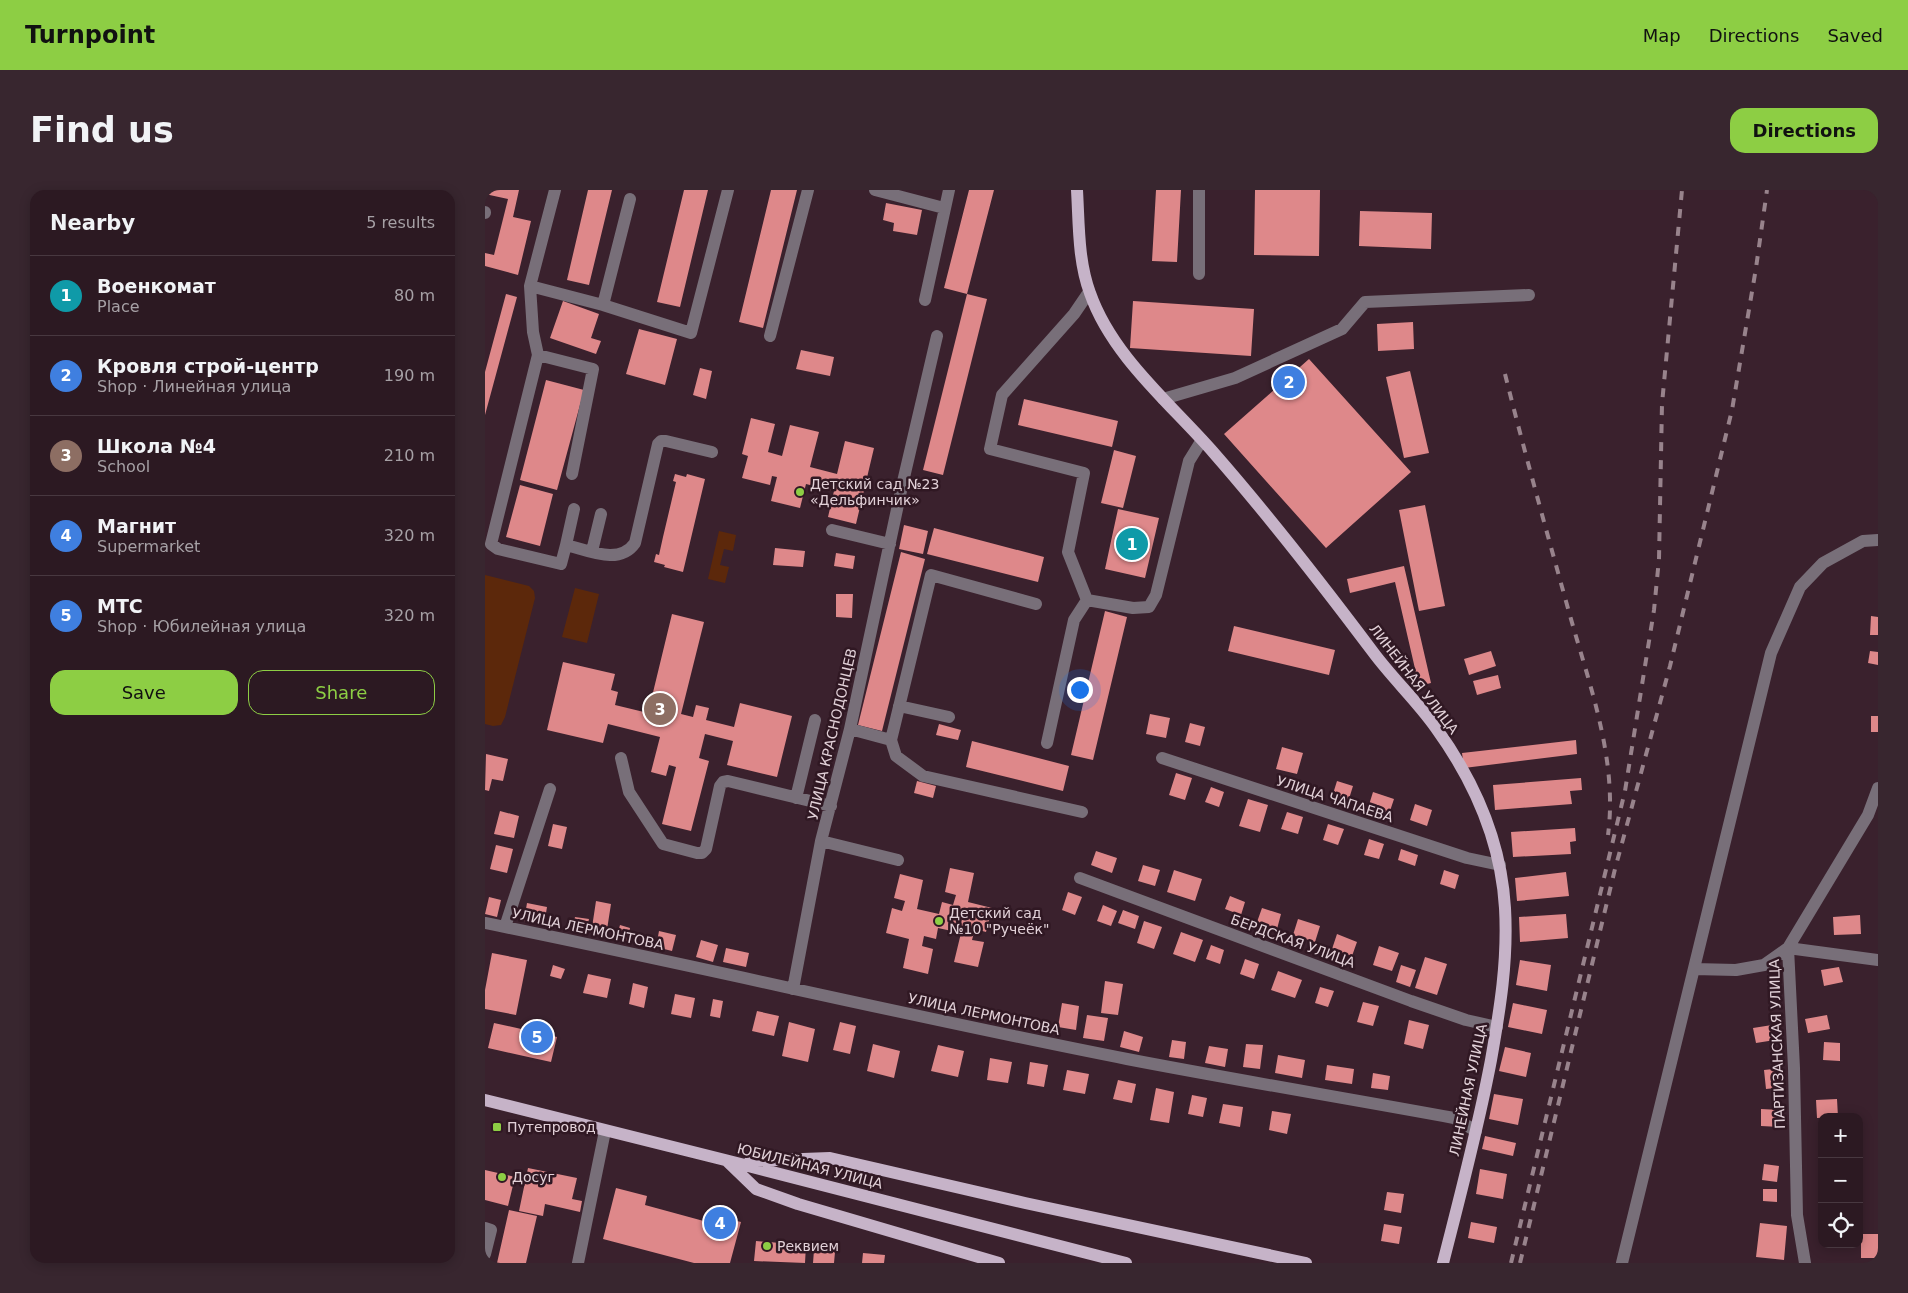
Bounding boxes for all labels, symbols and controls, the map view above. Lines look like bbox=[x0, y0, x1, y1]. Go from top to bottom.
text: Turnpoint bbox=[25, 21, 155, 49]
text: Map bbox=[1643, 25, 1681, 46]
text: Directions bbox=[1709, 25, 1799, 46]
text: Saved bbox=[1827, 25, 1883, 46]
button: Directions bbox=[1730, 108, 1878, 153]
text: Find us bbox=[30, 110, 174, 150]
text: Nearby bbox=[50, 211, 135, 235]
text: 5 results bbox=[366, 213, 435, 232]
text: Военкомат bbox=[97, 275, 216, 297]
text: 1 bbox=[60, 286, 72, 305]
text: 80 m bbox=[394, 286, 435, 305]
text: Place bbox=[97, 297, 140, 316]
text: Кровля строй-центр bbox=[97, 355, 319, 377]
pin: 2 bbox=[1273, 363, 1305, 401]
text: 2 bbox=[60, 366, 72, 385]
text: 190 m bbox=[384, 366, 435, 385]
text: Shop · Линейная улица bbox=[97, 377, 291, 396]
text: Школа №4 bbox=[97, 435, 216, 457]
text: 3 bbox=[60, 446, 72, 465]
text: 210 m bbox=[384, 446, 435, 465]
text: School bbox=[97, 457, 150, 476]
place label: Детский сад №23 «Дельфинчик» bbox=[810, 476, 939, 508]
marker: Детский сад №23 «Дельфинчик» bbox=[794, 486, 806, 498]
text: Магнит bbox=[97, 515, 176, 537]
pin: 1 bbox=[1116, 525, 1148, 563]
text: 4 bbox=[60, 526, 72, 545]
text: 320 m bbox=[384, 526, 435, 545]
text: Supermarket bbox=[97, 537, 200, 556]
text: МТС bbox=[97, 595, 143, 617]
text: 5 bbox=[60, 606, 72, 625]
text: 320 m bbox=[384, 606, 435, 625]
text: Shop · Юбилейная улица bbox=[97, 617, 306, 636]
street label: ЛИНЕЙНАЯ УЛИЦА bbox=[1366, 620, 1463, 737]
street label: УЛИЦА КРАСНОДОНЦЕВ bbox=[804, 647, 860, 821]
button: Save bbox=[50, 670, 238, 715]
button: Share bbox=[248, 670, 435, 715]
your location bbox=[1067, 677, 1093, 703]
pin: 3 bbox=[644, 690, 676, 728]
street label: УЛИЦА ЧАПАЕВА bbox=[1275, 773, 1396, 826]
street label: УЛИЦА ЛЕРМОНТОВА bbox=[511, 905, 666, 953]
place label: Детский сад №10 "Ручеёк" bbox=[949, 905, 1049, 937]
street label: БЕРДСКАЯ УЛИЦА bbox=[1229, 911, 1358, 971]
marker: Детский сад №10 "Ручеёк" bbox=[933, 915, 945, 927]
street label: ПАРТИЗАНСКАЯ УЛИЦА bbox=[1766, 958, 1788, 1129]
street label: УЛИЦА ЛЕРМОНТОВА bbox=[907, 990, 1062, 1038]
pin: 5 bbox=[521, 1018, 553, 1056]
street label: ЛИНЕЙНАЯ УЛИЦА bbox=[1445, 1022, 1490, 1158]
map controls bbox=[1818, 1113, 1863, 1248]
button: + bbox=[1818, 1113, 1863, 1158]
place label: Путепровод bbox=[507, 1119, 596, 1135]
marker: Путепровод bbox=[491, 1121, 503, 1133]
street label: ЮБИЛЕЙНАЯ УЛИЦА bbox=[736, 1139, 885, 1192]
button: − bbox=[1818, 1158, 1863, 1203]
place label: Досуг bbox=[512, 1169, 555, 1185]
marker: Досуг bbox=[496, 1171, 508, 1183]
button: locate bbox=[1818, 1203, 1863, 1248]
pin: 4 bbox=[704, 1204, 736, 1242]
place label: Реквием bbox=[777, 1238, 839, 1254]
marker: Реквием bbox=[761, 1240, 773, 1252]

